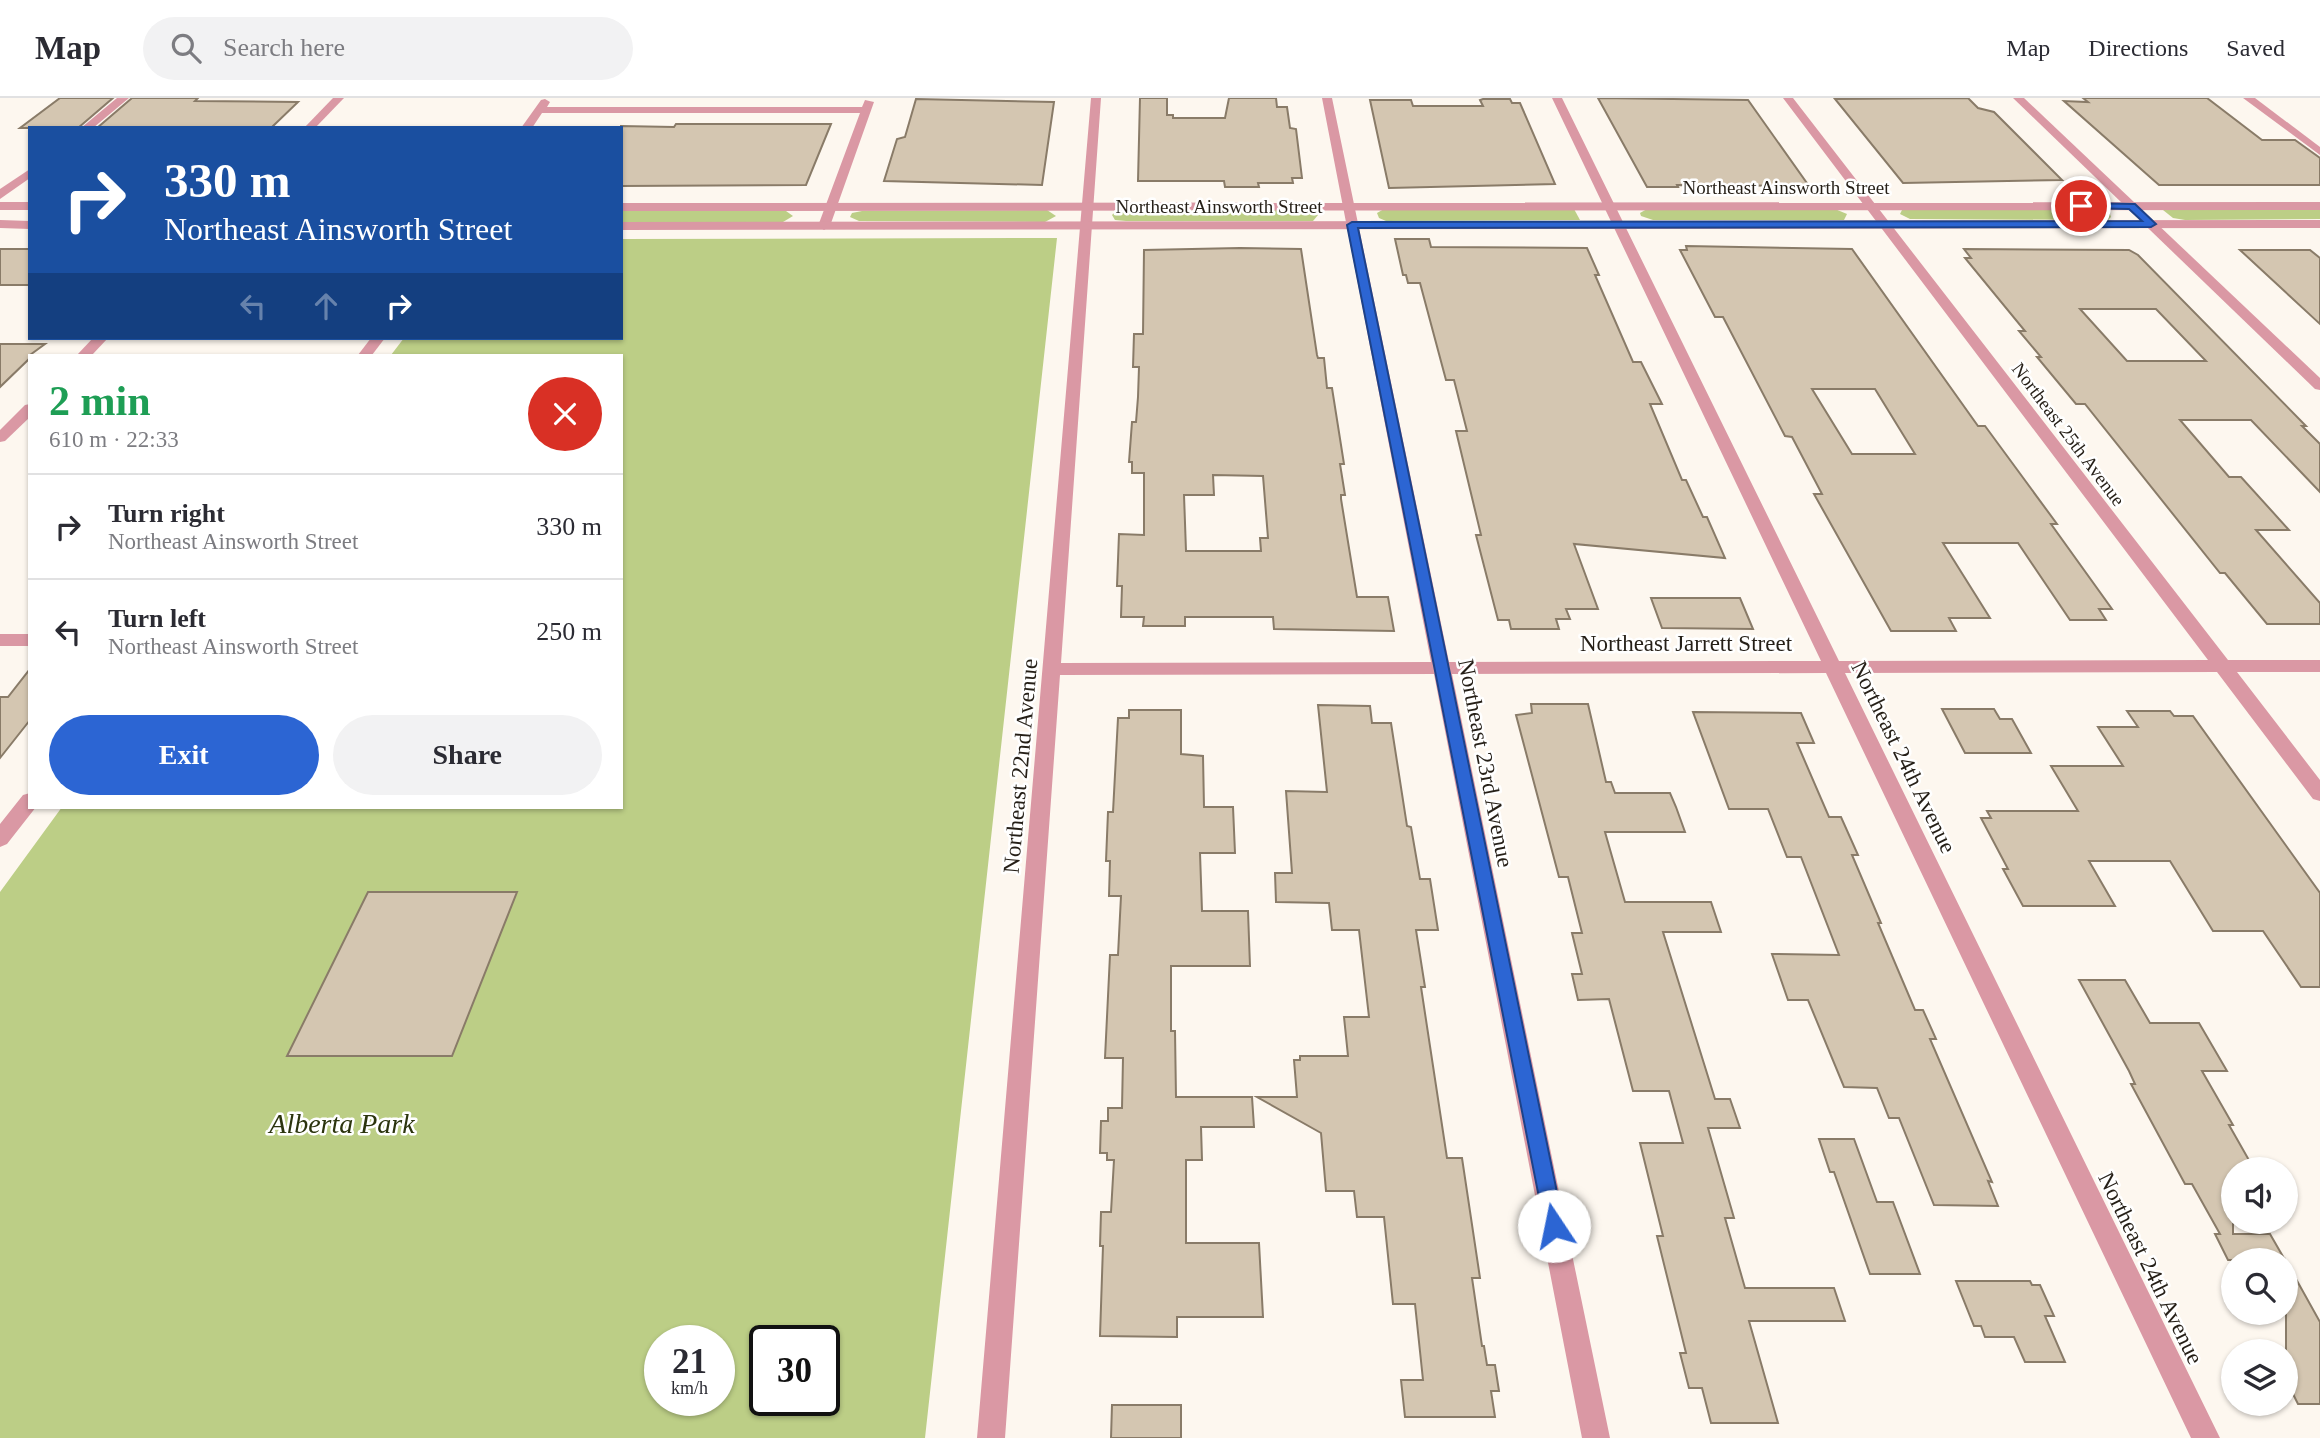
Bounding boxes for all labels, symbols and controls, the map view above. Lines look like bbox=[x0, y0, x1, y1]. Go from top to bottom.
search box bbox=[143, 17, 633, 80]
icon: search bbox=[167, 29, 205, 67]
text: Map bbox=[35, 30, 101, 66]
text: Search here bbox=[223, 33, 345, 62]
text: Map bbox=[2006, 35, 2050, 61]
text: Directions bbox=[2088, 35, 2188, 61]
text: Saved bbox=[2226, 35, 2285, 61]
text: 330 m bbox=[164, 153, 291, 208]
icon: right bbox=[49, 154, 140, 245]
pin bbox=[2051, 176, 2111, 236]
street label: Northeast Ainsworth Street bbox=[1683, 177, 1890, 198]
icon: arrive bbox=[2062, 187, 2100, 225]
street label: Northeast Ainsworth Street bbox=[1116, 196, 1323, 217]
text: Northeast Ainsworth Street bbox=[164, 211, 512, 247]
icon: left bbox=[234, 287, 272, 325]
icon: ahead bbox=[307, 287, 345, 325]
icon: right bbox=[380, 287, 418, 325]
street label: Northeast 25th Avenue bbox=[2008, 359, 2129, 510]
button: close bbox=[528, 377, 602, 451]
text: 2 min bbox=[49, 378, 151, 424]
text: 610 m · 22:33 bbox=[49, 427, 179, 452]
text: Turn right bbox=[108, 499, 225, 528]
icon: right bbox=[49, 508, 87, 546]
text: 330 m bbox=[536, 512, 602, 541]
text: Northeast Ainsworth Street bbox=[108, 529, 358, 554]
text: Turn left bbox=[108, 604, 206, 633]
icon: left bbox=[49, 613, 87, 651]
text: 250 m bbox=[536, 617, 602, 646]
street label: Northeast Jarrett Street bbox=[1580, 631, 1793, 656]
text: Northeast Ainsworth Street bbox=[108, 634, 358, 659]
street label: Northeast 23rd Avenue bbox=[1453, 657, 1518, 869]
street label: Northeast 24th Avenue bbox=[1846, 657, 1961, 857]
street label: Northeast 22nd Avenue bbox=[999, 658, 1042, 874]
button: Exit bbox=[49, 715, 319, 795]
button: Share bbox=[333, 715, 602, 795]
park label: Alberta Park bbox=[267, 1108, 415, 1139]
map controls bbox=[2221, 1157, 2298, 1416]
button: sound bbox=[2221, 1157, 2298, 1234]
street label: Northeast 24th Avenue bbox=[2093, 1168, 2208, 1368]
position arrow bbox=[1517, 1189, 1591, 1263]
button: search bbox=[2221, 1248, 2298, 1325]
speed limit sign: 30 bbox=[749, 1325, 840, 1416]
button: layers bbox=[2221, 1339, 2298, 1416]
text: 21 bbox=[672, 1342, 707, 1381]
text: km/h bbox=[671, 1378, 708, 1398]

